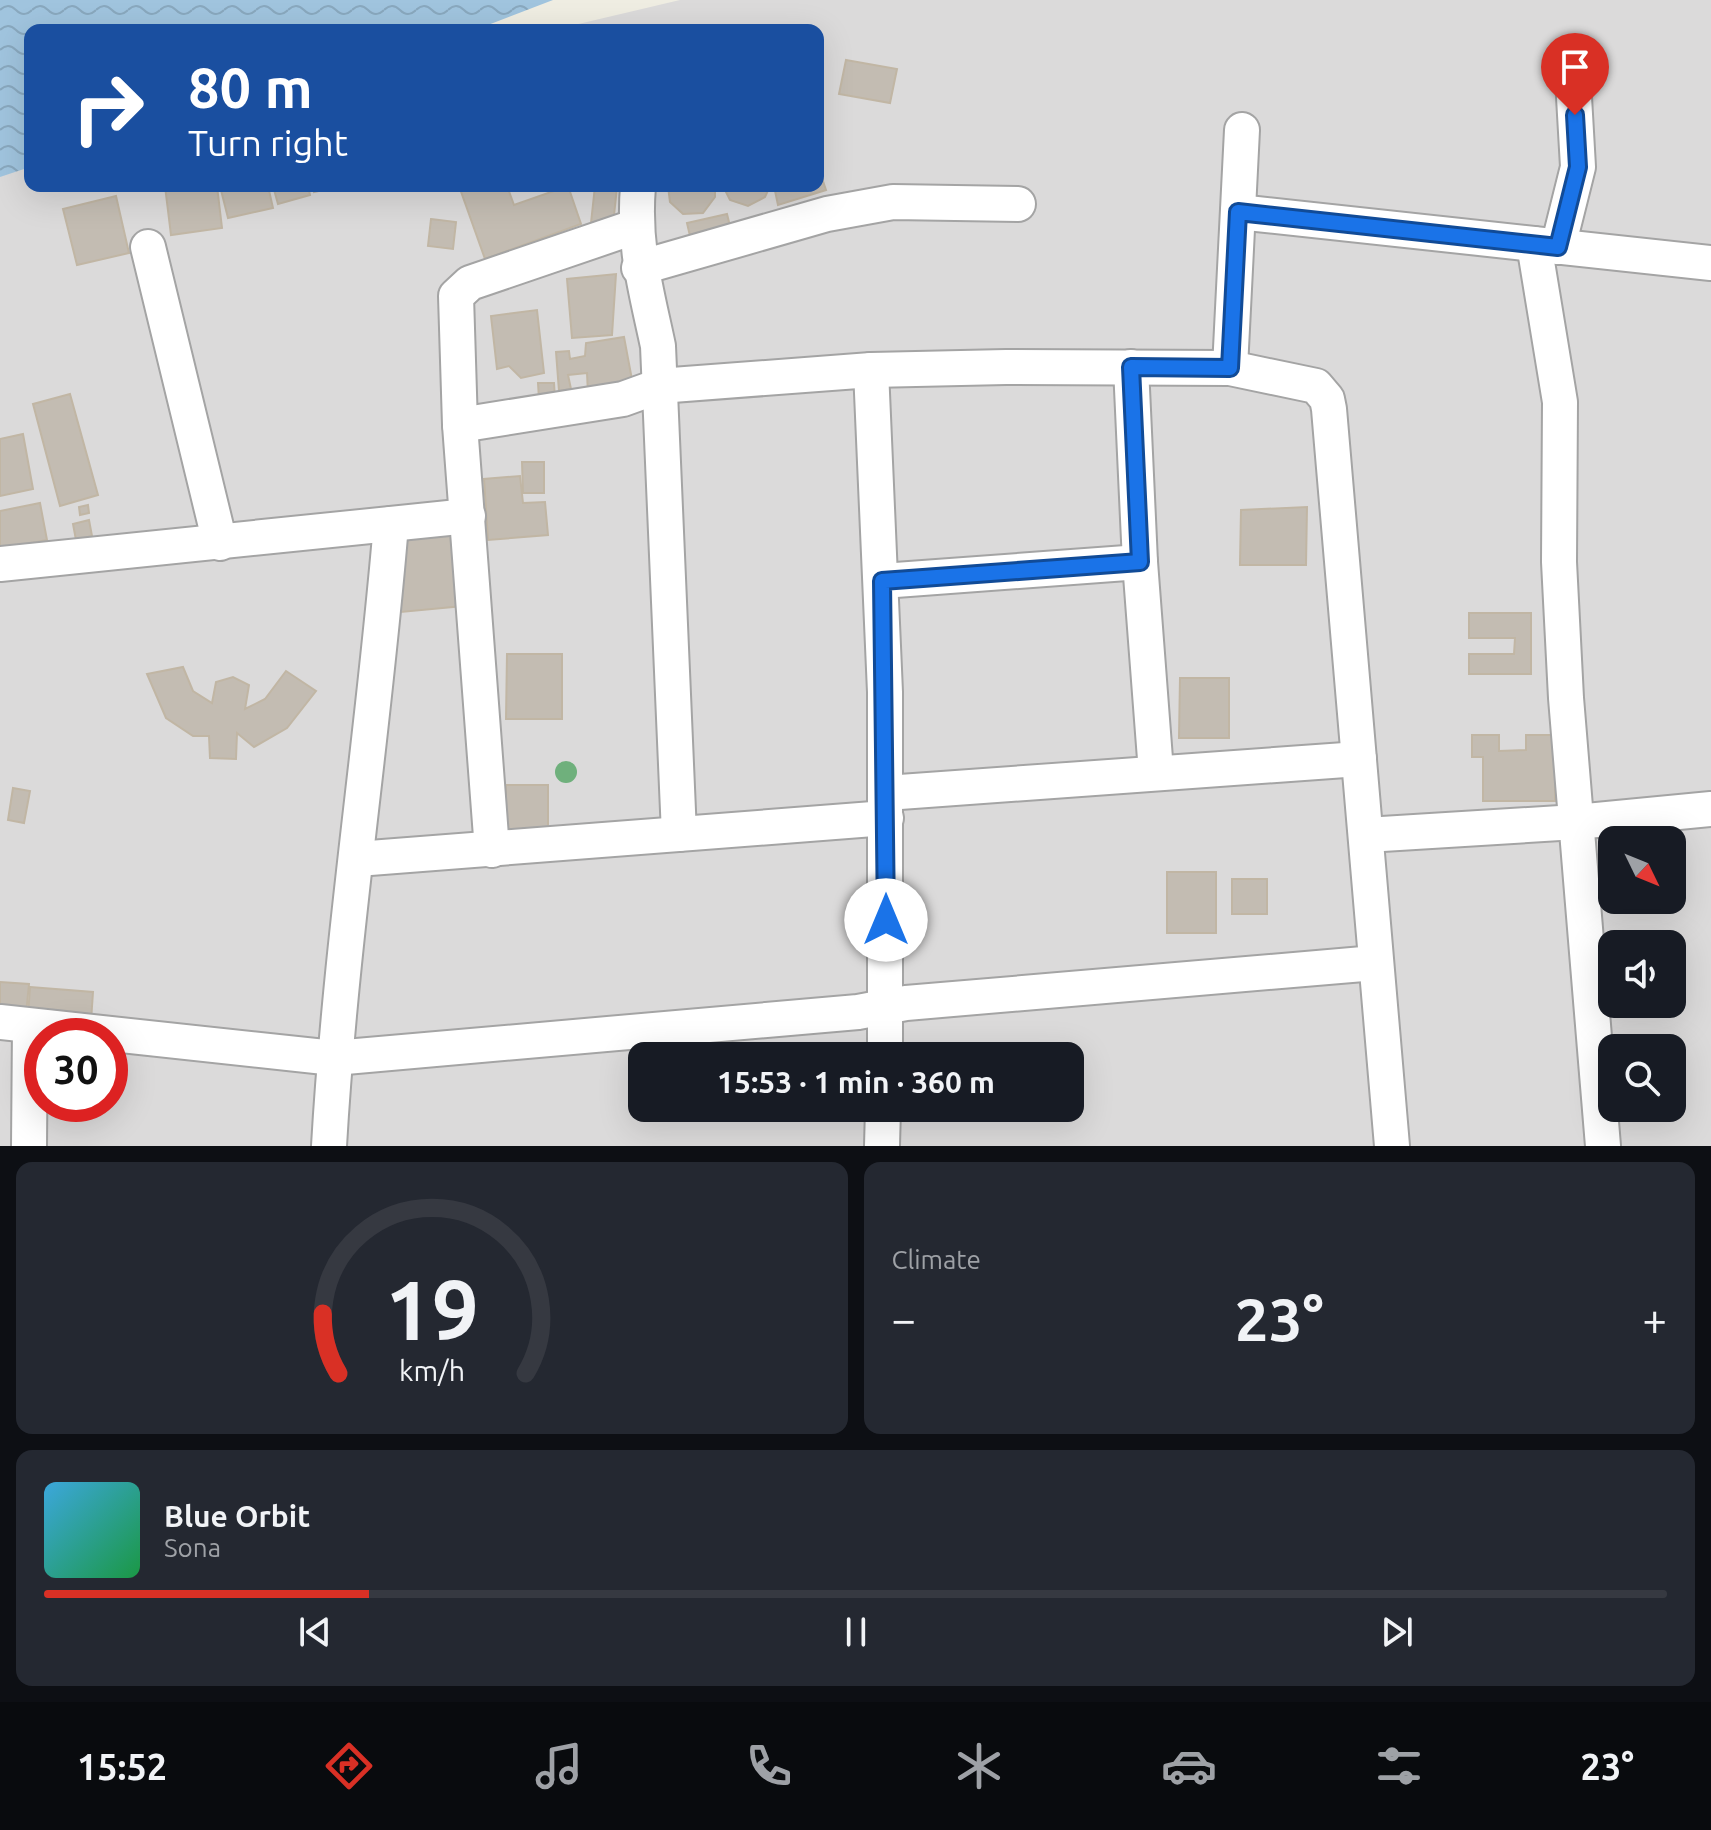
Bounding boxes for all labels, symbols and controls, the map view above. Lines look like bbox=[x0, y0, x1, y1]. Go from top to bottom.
pin bbox=[1541, 33, 1609, 115]
icon: arrive bbox=[1553, 45, 1597, 89]
icon: right bbox=[56, 56, 160, 160]
text: 80 m bbox=[188, 56, 313, 119]
text: Turn right bbox=[188, 122, 348, 163]
north arrow bbox=[1598, 826, 1686, 914]
map controls bbox=[1598, 826, 1686, 1122]
position arrow bbox=[844, 878, 928, 962]
button: sound bbox=[1598, 930, 1686, 1018]
speed limit sign: 30 bbox=[24, 1018, 128, 1122]
button: search bbox=[1598, 1034, 1686, 1122]
text: 15:53 · 1 min · 360 m bbox=[717, 1065, 995, 1099]
text: Climate bbox=[892, 1245, 981, 1274]
text: 19 bbox=[385, 1262, 479, 1356]
text: 23° bbox=[1235, 1285, 1324, 1352]
text: − bbox=[892, 1294, 916, 1343]
text: + bbox=[1642, 1294, 1667, 1343]
text: km/h bbox=[399, 1354, 465, 1386]
text: Blue Orbit bbox=[164, 1499, 310, 1533]
text: Sona bbox=[164, 1533, 221, 1562]
icon: previous bbox=[293, 1610, 337, 1654]
icon: pause bbox=[834, 1610, 878, 1654]
icon: next bbox=[1375, 1610, 1419, 1654]
icon: directions bbox=[321, 1738, 377, 1794]
icon: music bbox=[531, 1738, 587, 1794]
icon: phone bbox=[741, 1738, 797, 1794]
icon: climate bbox=[951, 1738, 1007, 1794]
icon: car bbox=[1161, 1738, 1217, 1794]
icon: filters bbox=[1371, 1738, 1427, 1794]
text: 15:52 bbox=[77, 1746, 167, 1787]
text: 23° bbox=[1581, 1746, 1634, 1787]

